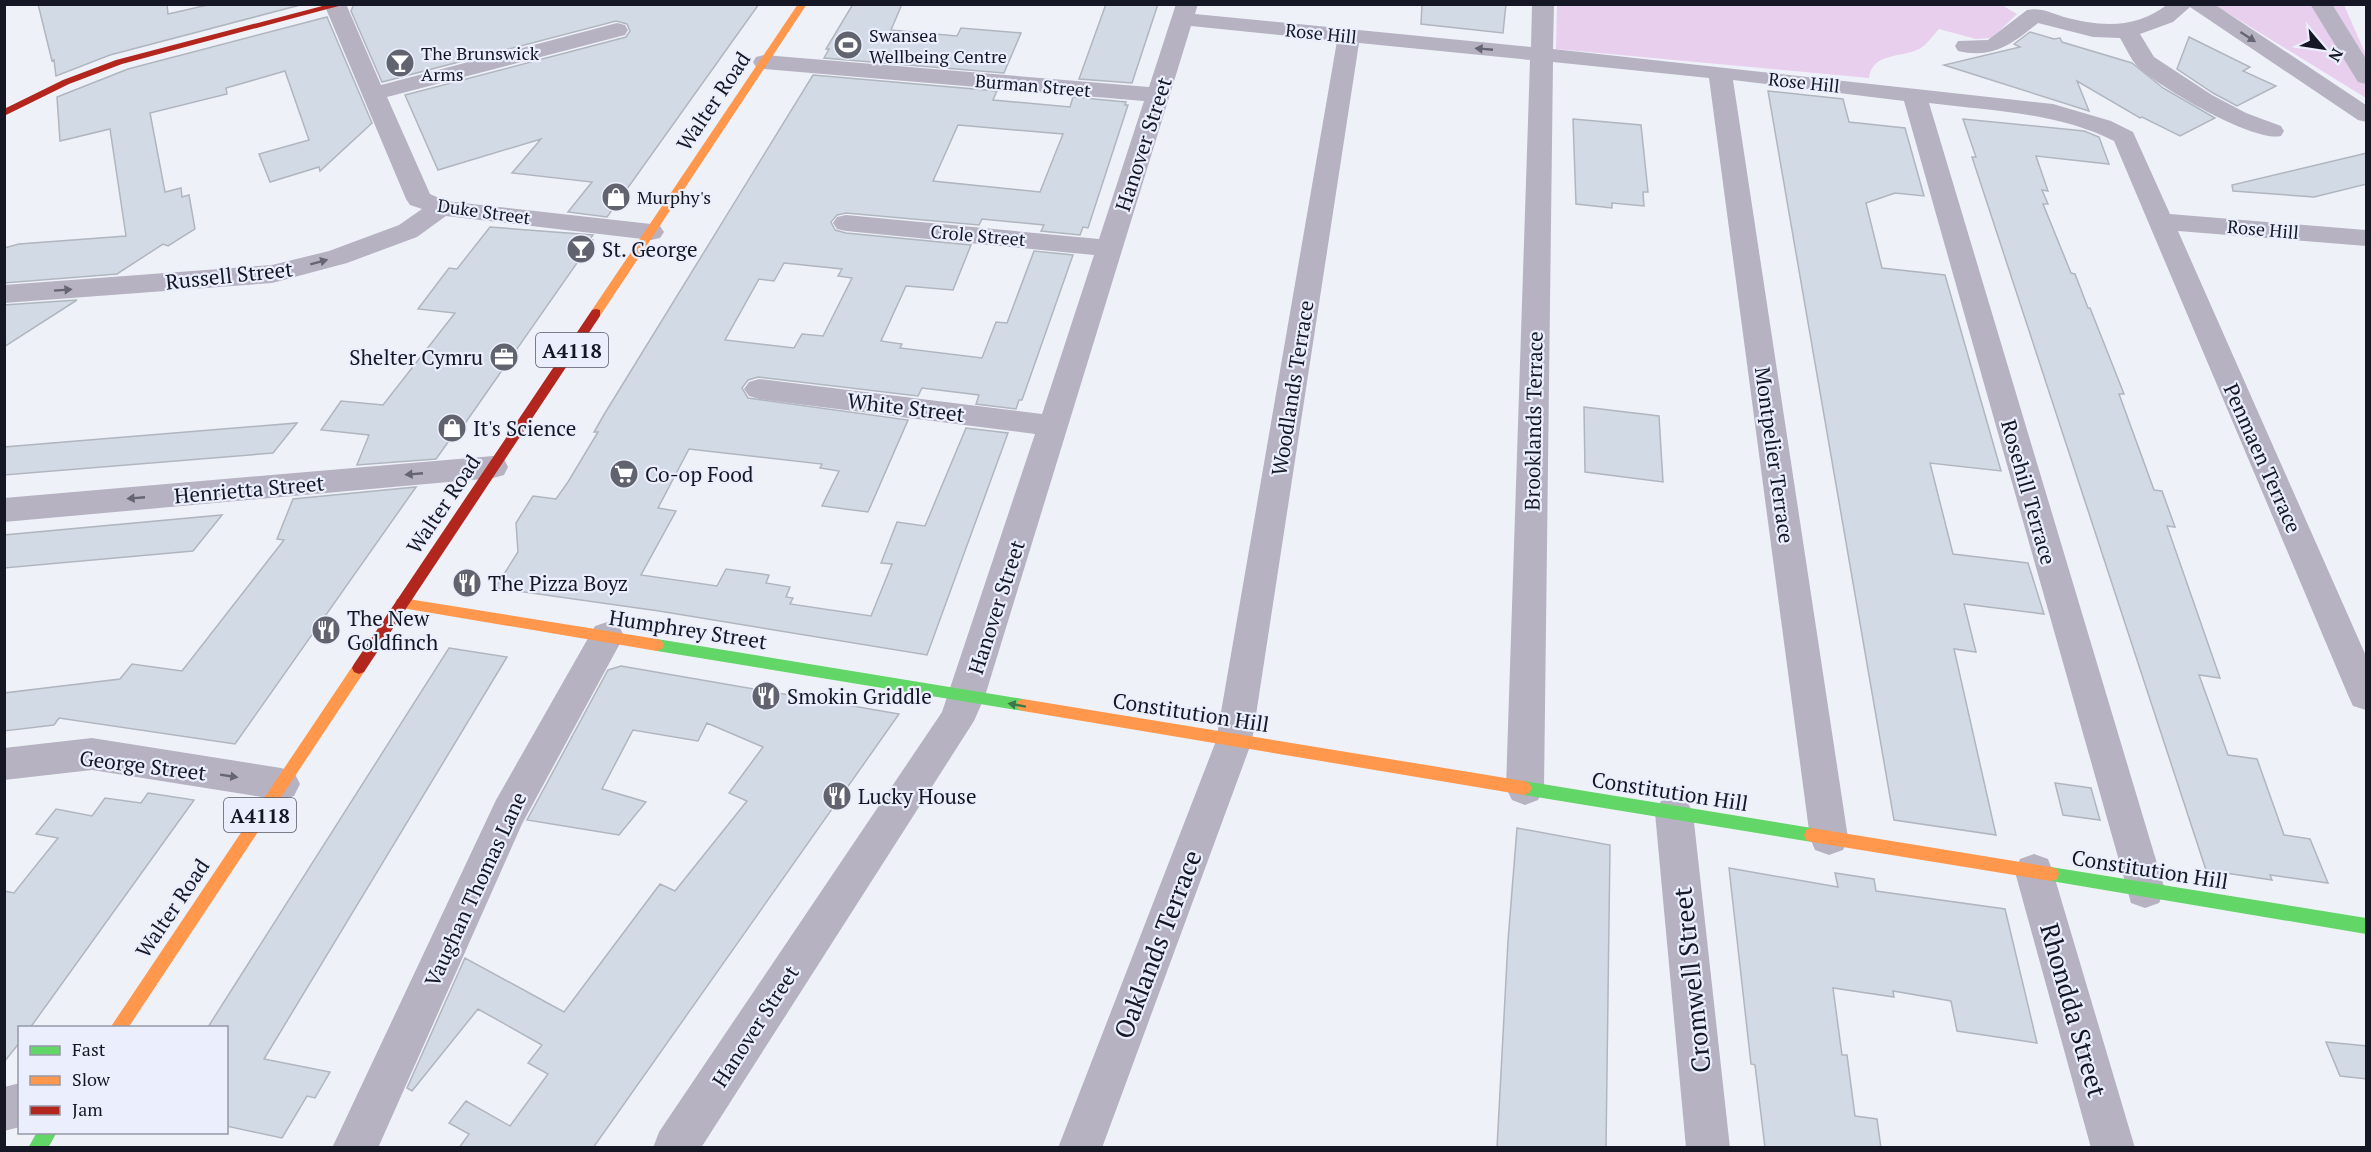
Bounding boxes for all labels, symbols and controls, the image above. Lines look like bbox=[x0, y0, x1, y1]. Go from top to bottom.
street label: Rose Hill bbox=[1284, 17, 1358, 49]
north arrow bbox=[2293, 18, 2353, 78]
place label: Swansea Wellbeing Centre bbox=[869, 23, 1007, 68]
sports icon: Swansea Wellbeing Centre bbox=[832, 29, 864, 61]
one-way arrow bbox=[2239, 31, 2256, 42]
place label: The Brunswick Arms bbox=[421, 41, 540, 86]
one-way arrow bbox=[1474, 44, 1493, 54]
text: N bbox=[2324, 45, 2349, 66]
street label: Walter Road bbox=[670, 46, 757, 156]
bar icon: The Brunswick Arms bbox=[384, 47, 416, 79]
street label: Rose Hill bbox=[1767, 66, 1841, 98]
street label: Burman Street bbox=[974, 68, 1092, 102]
street label: Hanover Street bbox=[1108, 73, 1178, 215]
shop icon: Murphy's bbox=[600, 181, 632, 213]
place label: Murphy's bbox=[637, 185, 711, 209]
street label: Duke Street bbox=[436, 193, 532, 229]
street label: Rose Hill bbox=[2226, 214, 2300, 244]
street label: Crole Street bbox=[929, 219, 1027, 251]
bar icon: St. George bbox=[565, 233, 597, 265]
place label: St. George bbox=[602, 235, 697, 263]
street label: Russell Street bbox=[164, 254, 294, 296]
one-way arrow bbox=[310, 257, 328, 266]
one-way arrow bbox=[53, 285, 72, 294]
street label: Woodlands Terrace bbox=[1264, 298, 1320, 478]
street label: Brooklands Terrace bbox=[1517, 331, 1549, 511]
road number: A4118 bbox=[536, 333, 608, 367]
office icon: Shelter Cymru bbox=[488, 341, 520, 373]
place label: Shelter Cymru bbox=[349, 343, 483, 371]
street label: Montpelier Terrace bbox=[1749, 365, 1801, 545]
street label: Penmaen Terrace bbox=[2218, 379, 2308, 537]
street label: White Street bbox=[846, 386, 966, 428]
shop icon: It's Science bbox=[436, 412, 468, 444]
place label: It's Science bbox=[473, 414, 576, 442]
street label: Rosehill Terrace bbox=[1995, 416, 2063, 568]
street label: Walter Road bbox=[400, 449, 487, 559]
supermarket icon: Co-op Food bbox=[608, 458, 640, 490]
place label: Co-op Food bbox=[645, 460, 754, 488]
street label: Henrietta Street bbox=[173, 468, 325, 510]
one-way arrow bbox=[404, 469, 423, 479]
one-way arrow bbox=[126, 493, 145, 503]
street label: Hanover Street bbox=[961, 536, 1031, 678]
restaurant icon: The Pizza Boyz bbox=[451, 567, 483, 599]
place label: The Pizza Boyz bbox=[488, 569, 628, 597]
street label: Humphrey Street bbox=[607, 603, 769, 655]
place label: The New Goldfinch bbox=[347, 604, 438, 656]
restaurant icon: The New Goldfinch bbox=[310, 614, 342, 646]
restaurant icon: Smokin Griddle bbox=[750, 680, 782, 712]
place label: Smokin Griddle bbox=[787, 682, 932, 710]
street label: Constitution Hill bbox=[1111, 686, 1271, 738]
one-way arrow bbox=[1007, 700, 1026, 709]
street label: George Street bbox=[78, 743, 208, 787]
street label: Constitution Hill bbox=[1590, 765, 1750, 817]
one-way arrow bbox=[219, 771, 238, 780]
restaurant icon: Lucky House bbox=[821, 780, 853, 812]
place label: Lucky House bbox=[858, 782, 977, 810]
street label: Vaughan Thomas Lane bbox=[418, 787, 532, 991]
road number: A4118 bbox=[224, 798, 296, 832]
street label: Constitution Hill bbox=[2070, 843, 2230, 895]
street label: Oaklands Terrace bbox=[1105, 845, 1209, 1043]
street label: Walter Road bbox=[129, 853, 216, 963]
street label: Cromwell Street bbox=[1664, 885, 1718, 1075]
street label: Rhondda Street bbox=[2033, 919, 2115, 1101]
street label: Hanover Street bbox=[705, 960, 805, 1092]
legend bbox=[18, 1026, 228, 1134]
text: Fast bbox=[72, 1037, 106, 1061]
text: Slow bbox=[72, 1067, 111, 1091]
text: Jam bbox=[72, 1097, 103, 1121]

